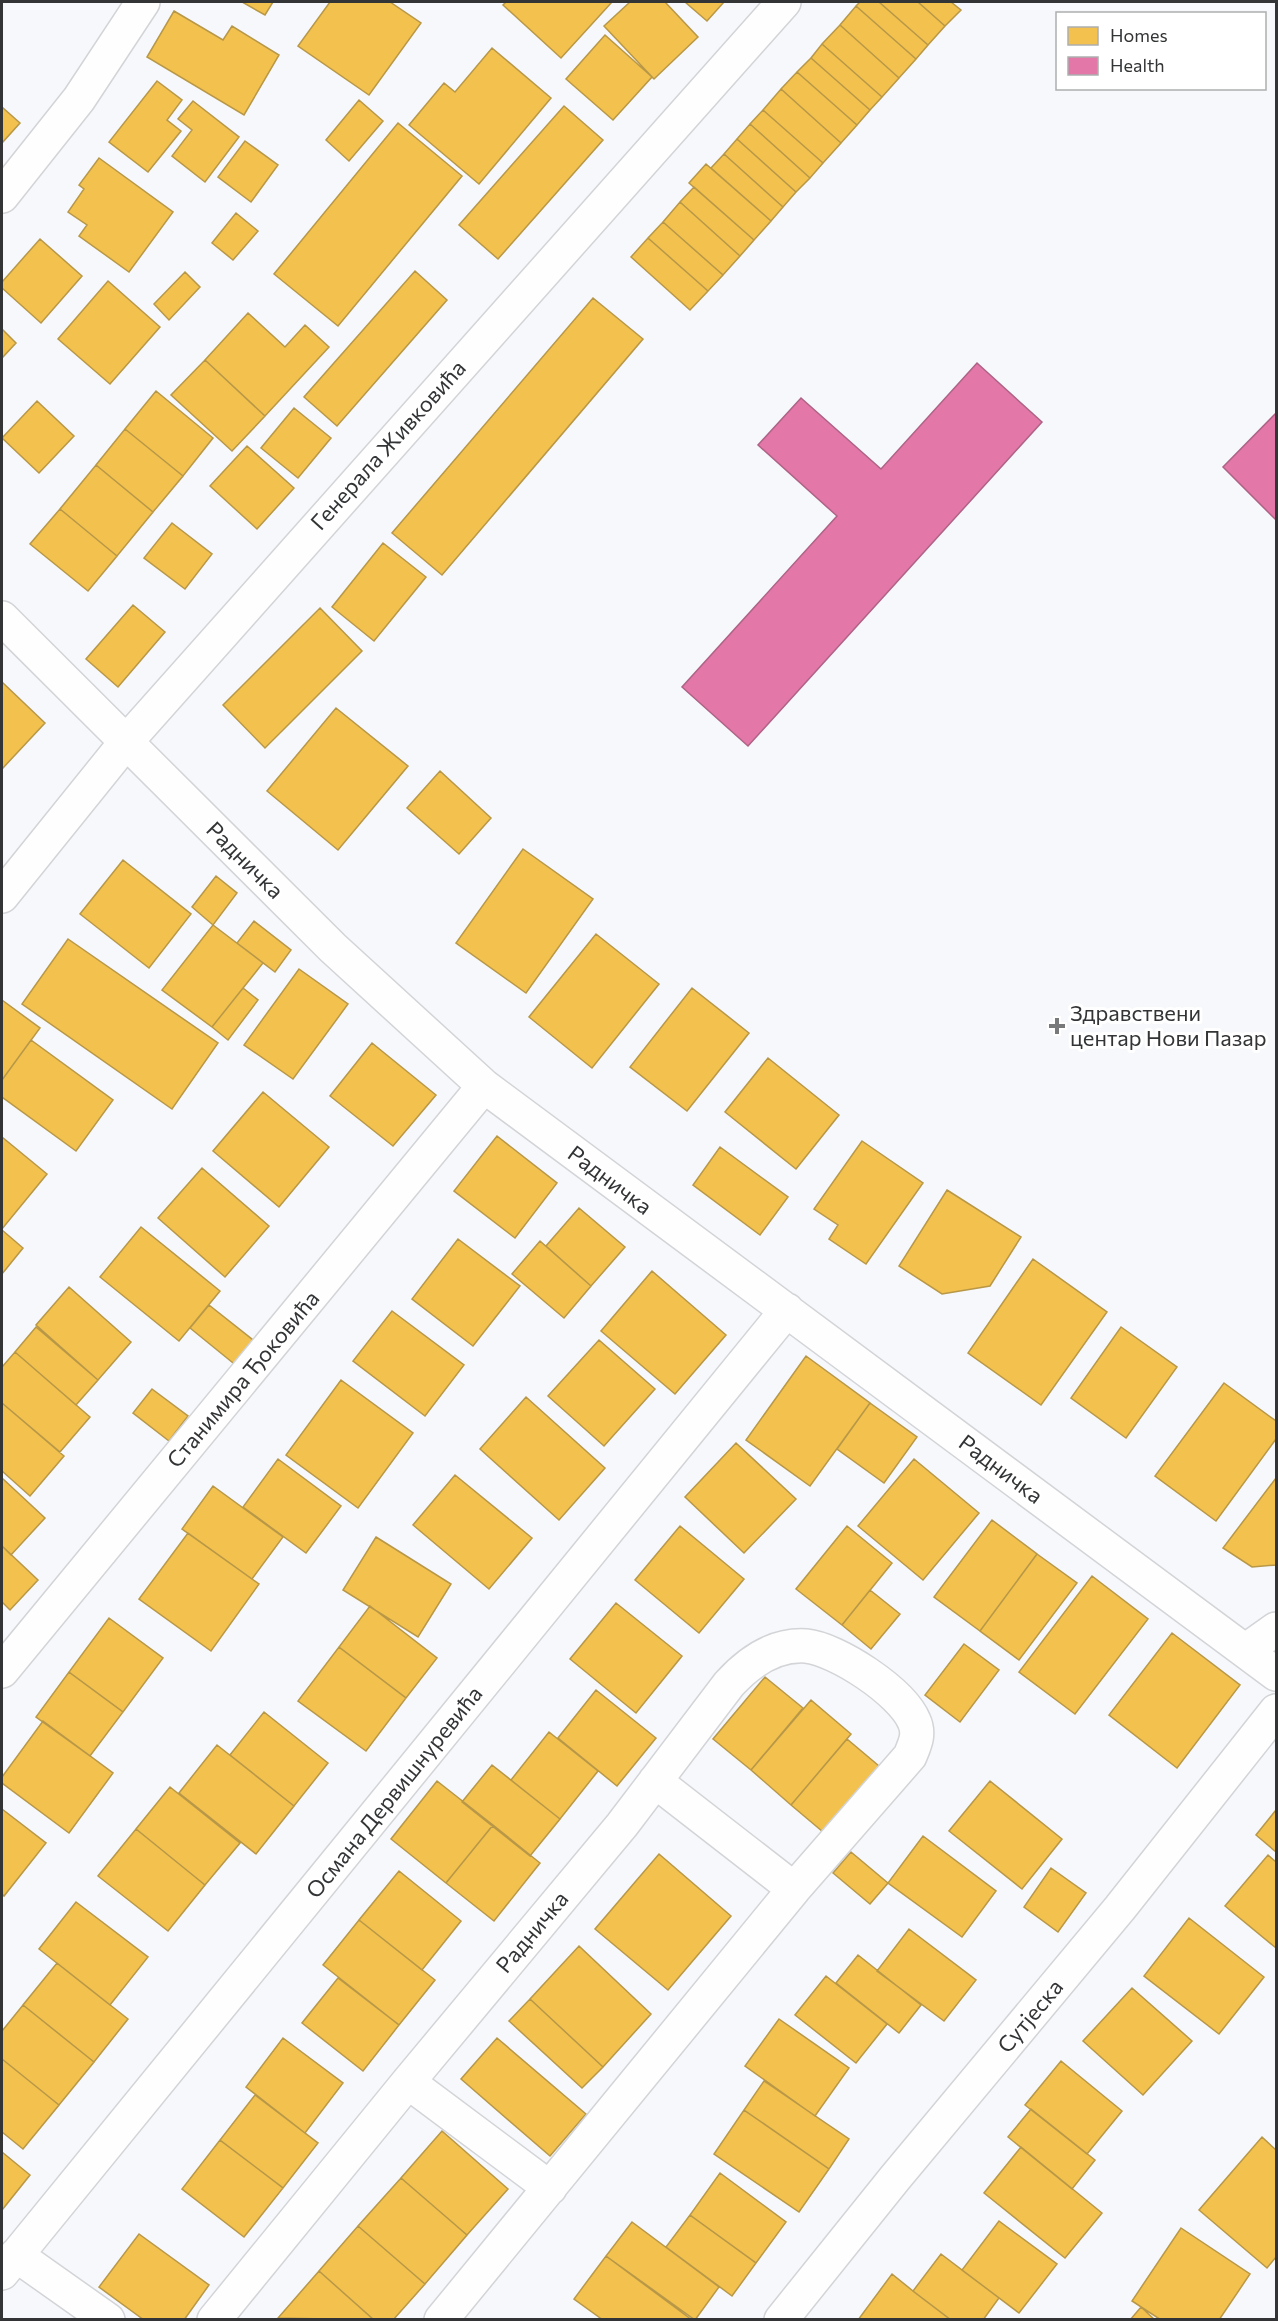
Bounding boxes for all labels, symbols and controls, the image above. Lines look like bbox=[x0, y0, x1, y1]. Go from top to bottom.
legend bbox=[1056, 12, 1266, 90]
text: Homes bbox=[1110, 24, 1168, 46]
text: Health bbox=[1110, 54, 1165, 76]
street label: Генерала Живковића bbox=[304, 354, 471, 535]
street label: Радничка bbox=[201, 815, 290, 904]
place label: Здравствени центар Нови Пазар bbox=[1070, 999, 1267, 1051]
marker: Здравствени центар Нови Пазар bbox=[1048, 1017, 1066, 1035]
street label: Радничка bbox=[563, 1139, 658, 1220]
street label: Станимира Ђоковића bbox=[161, 1285, 324, 1473]
street label: Радничка bbox=[954, 1428, 1049, 1509]
street label: Османа Дервишнуревића bbox=[300, 1680, 487, 1903]
street label: Радничка bbox=[490, 1885, 573, 1978]
street label: Сутјеска bbox=[991, 1973, 1068, 2058]

